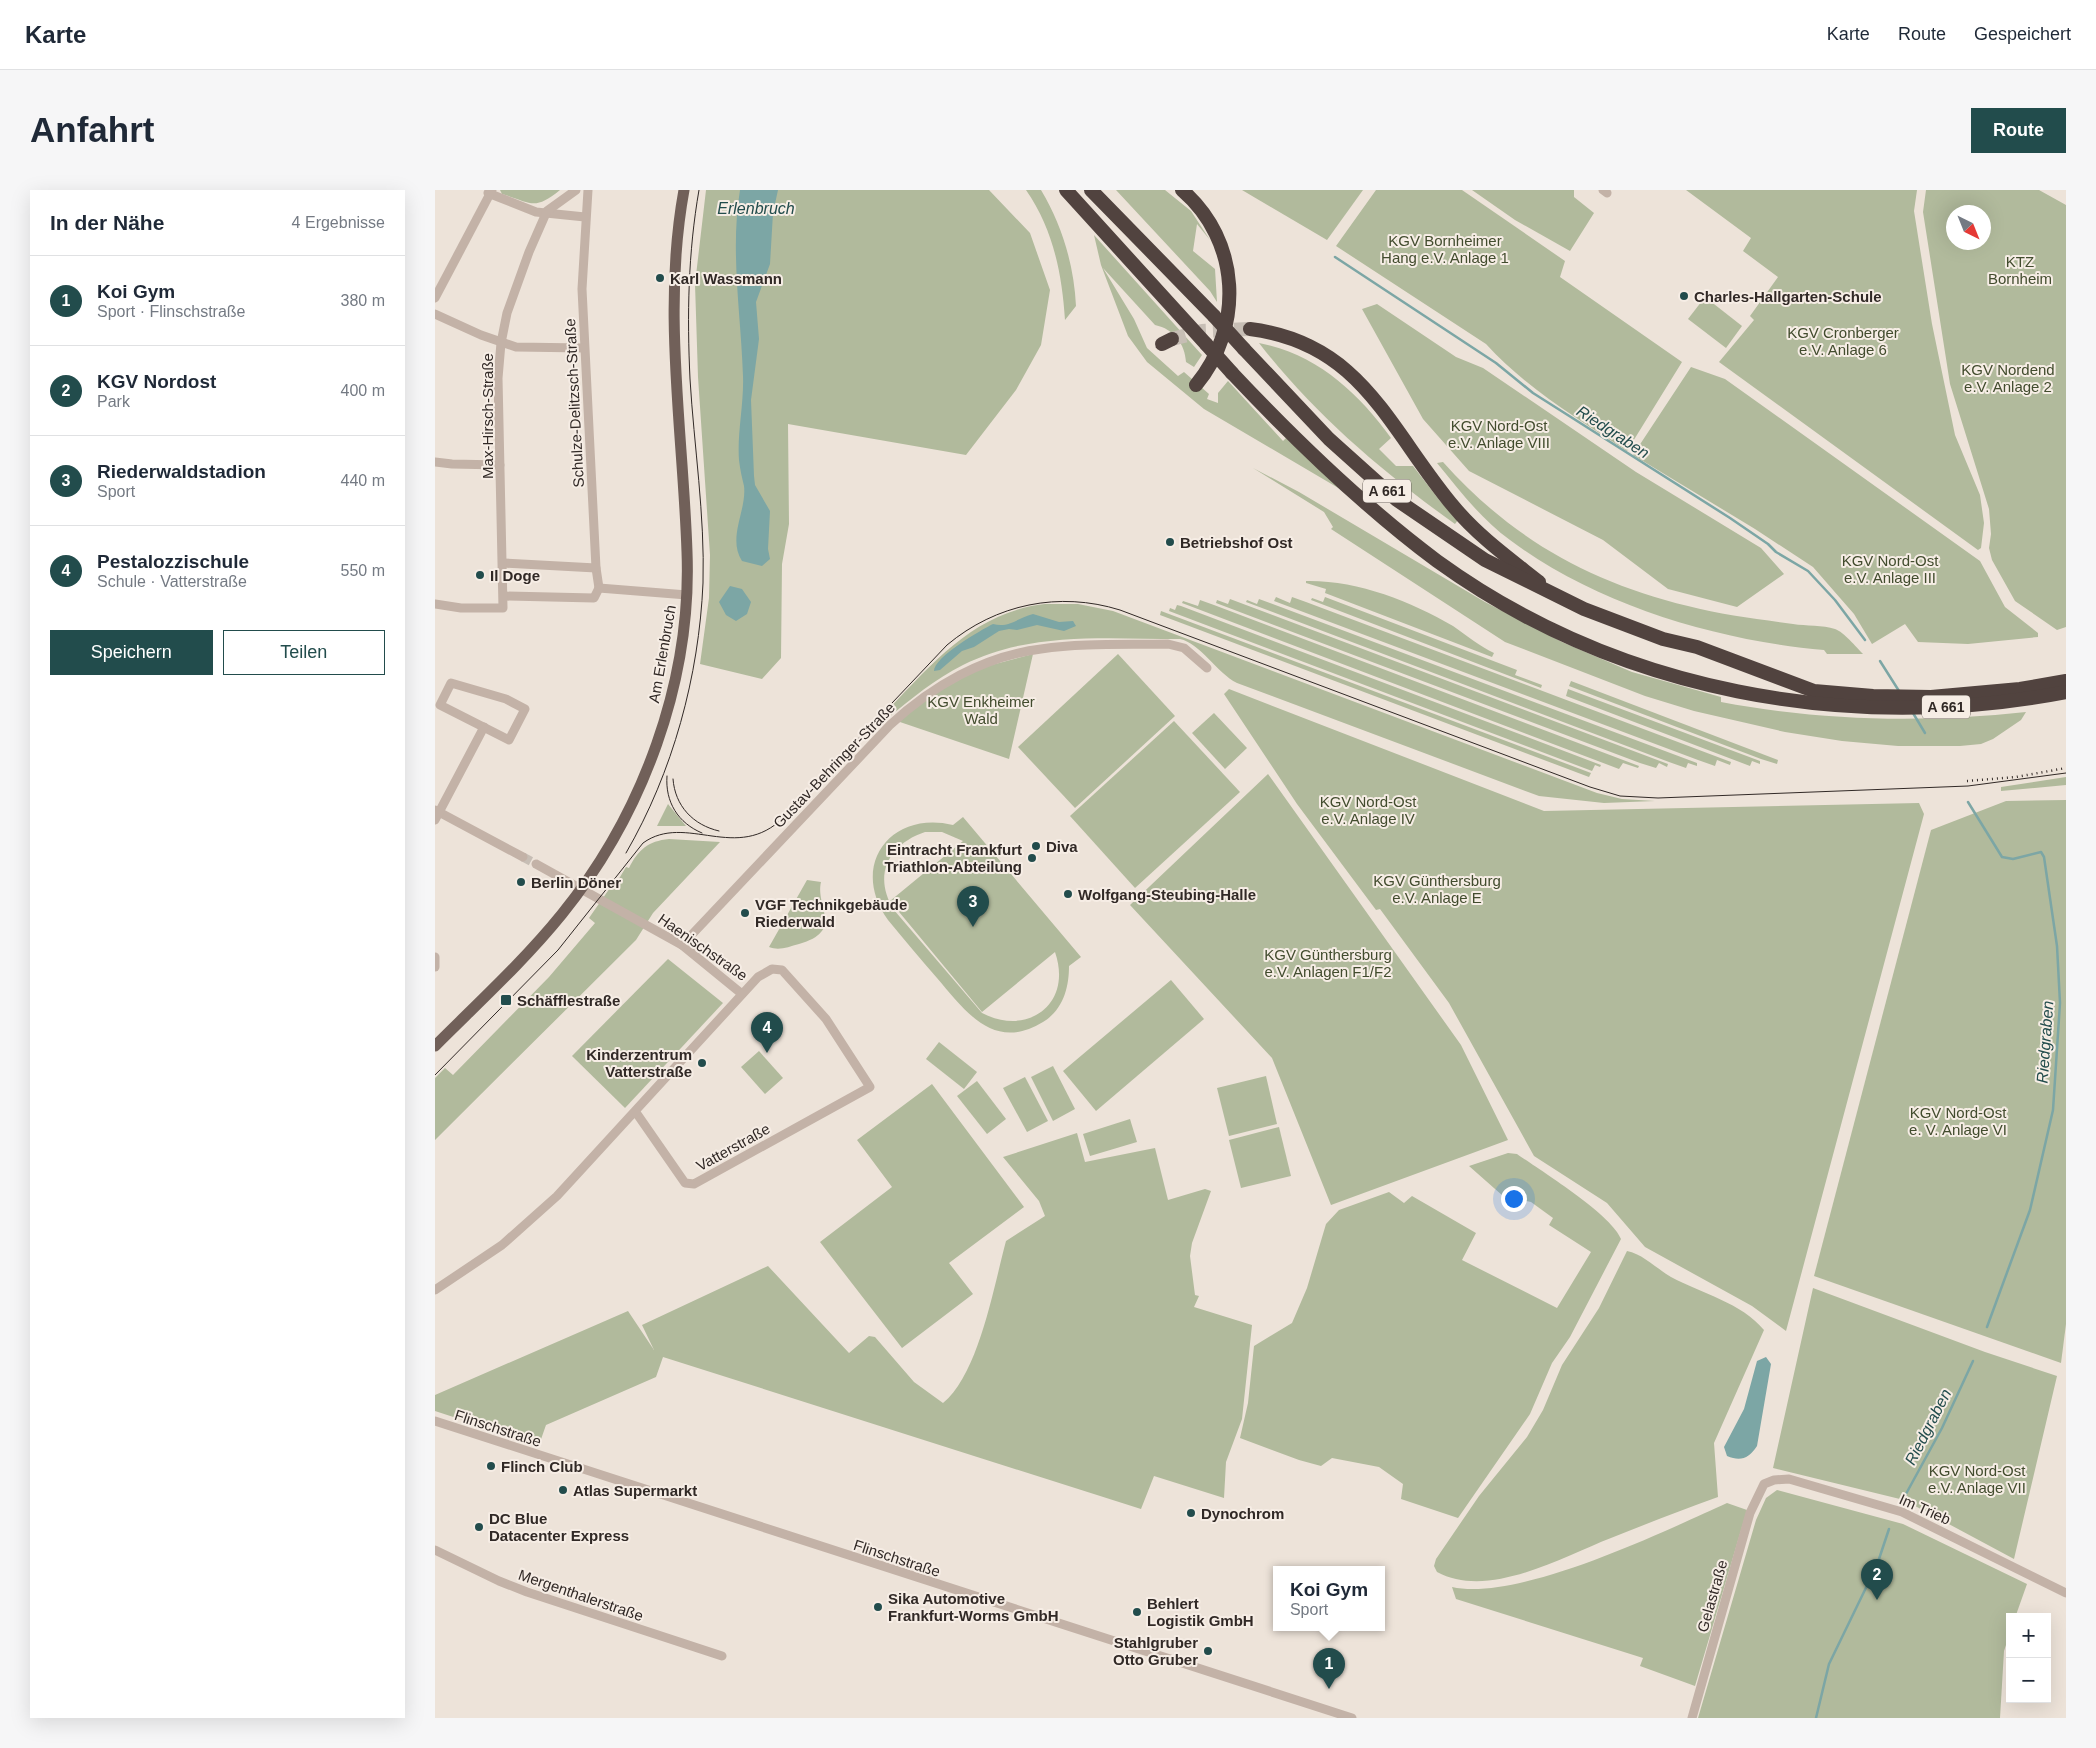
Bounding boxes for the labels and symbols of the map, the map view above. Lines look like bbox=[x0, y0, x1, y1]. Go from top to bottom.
water label: Erlenbruch bbox=[717, 200, 795, 217]
north arrow bbox=[1946, 205, 1991, 250]
park label: KGV Bornheimer Hang e.V. Anlage 1 bbox=[1381, 232, 1509, 266]
park label: KTZ Bornheim bbox=[1988, 253, 2052, 287]
place label: Karl Wassmann bbox=[670, 270, 782, 287]
marker: Karl Wassmann bbox=[654, 272, 666, 284]
place label: Charles-Hallgarten-Schule bbox=[1694, 288, 1882, 305]
marker: Charles-Hallgarten-Schule bbox=[1678, 290, 1690, 302]
street label: Schulze-Delitzsch-Straße bbox=[561, 318, 587, 488]
park label: KGV Cronberger e.V. Anlage 6 bbox=[1787, 324, 1899, 358]
street label: Max-Hirsch-Straße bbox=[479, 353, 496, 479]
park label: KGV Nordend e.V. Anlage 2 bbox=[1961, 361, 2055, 395]
water label: Riedgraben bbox=[1574, 402, 1652, 462]
park label: KGV Nord-Ost e.V. Anlage VIII bbox=[1448, 417, 1550, 451]
road number: A 661 bbox=[1363, 480, 1411, 502]
place label: Betriebshof Ost bbox=[1180, 534, 1293, 551]
marker: Betriebshof Ost bbox=[1164, 536, 1176, 548]
park label: KGV Nord-Ost e.V. Anlage III bbox=[1842, 552, 1939, 586]
place label: Il Doge bbox=[490, 567, 540, 584]
marker: Il Doge bbox=[474, 569, 486, 581]
street label: Am Erlenbruch bbox=[645, 604, 679, 704]
park label: KGV Enkheimer Wald bbox=[927, 693, 1035, 727]
road number: A 661 bbox=[1922, 696, 1970, 718]
street label: Gustav-Behringer-Straße bbox=[770, 699, 898, 831]
park label: KGV Nord-Ost e.V. Anlage IV bbox=[1320, 793, 1417, 827]
place label: Diva bbox=[1046, 838, 1078, 855]
marker: Diva bbox=[1030, 840, 1042, 852]
place label: Eintracht Frankfurt Triathlon-Abteilung bbox=[885, 841, 1022, 875]
marker: Eintracht Frankfurt Triathlon-Abteilung bbox=[1026, 852, 1038, 864]
park label: KGV Günthersburg e.V. Anlage E bbox=[1373, 872, 1501, 906]
place label: Berlin Döner bbox=[531, 874, 621, 891]
marker: Berlin Döner bbox=[515, 876, 527, 888]
pin: 3 bbox=[957, 886, 989, 927]
place label: Wolfgang-Steubing-Halle bbox=[1078, 886, 1256, 903]
marker: Wolfgang-Steubing-Halle bbox=[1062, 888, 1074, 900]
place label: VGF Technikgebäude Riederwald bbox=[755, 896, 907, 930]
marker: VGF Technikgebäude Riederwald bbox=[739, 907, 751, 919]
street label: Haenischstraße bbox=[655, 910, 751, 984]
park label: KGV Günthersburg e.V. Anlagen F1/F2 bbox=[1264, 946, 1392, 980]
place label: Schäfflestraße bbox=[517, 992, 620, 1009]
marker: Schäfflestraße bbox=[499, 993, 513, 1007]
water label: Riedgraben bbox=[2034, 1000, 2056, 1084]
pin: 4 bbox=[751, 1012, 783, 1053]
place label: Kinderzentrum Vatterstraße bbox=[586, 1046, 692, 1080]
marker: Kinderzentrum Vatterstraße bbox=[696, 1057, 708, 1069]
park label: KGV Nord-Ost e. V. Anlage VI bbox=[1909, 1104, 2007, 1138]
street label: Vatterstraße bbox=[693, 1120, 773, 1174]
your location bbox=[1501, 1186, 1527, 1212]
water label: Riedgraben bbox=[1902, 1386, 1954, 1468]
street label: Flinschstraße bbox=[453, 1406, 543, 1450]
place label: Flinch Club bbox=[501, 1458, 583, 1475]
marker: Flinch Club bbox=[485, 1460, 497, 1472]
park label: KGV Nord-Ost e.V. Anlage VII bbox=[1928, 1462, 2026, 1496]
place label: Atlas Supermarkt bbox=[573, 1482, 697, 1499]
marker: Atlas Supermarkt bbox=[557, 1484, 569, 1496]
street label: Im Trieb bbox=[1897, 1490, 1953, 1528]
place label: Dynochrom bbox=[1201, 1505, 1284, 1522]
marker: Dynochrom bbox=[1185, 1507, 1197, 1519]
place label: DC Blue Datacenter Express bbox=[489, 1510, 629, 1544]
marker: DC Blue Datacenter Express bbox=[473, 1521, 485, 1533]
street label: Flinschstraße bbox=[852, 1536, 942, 1580]
street label: Gelastraße bbox=[1694, 1558, 1730, 1634]
pin: 2 bbox=[1861, 1559, 1893, 1600]
street label: Mergenthalerstraße bbox=[516, 1566, 646, 1624]
place label: Sika Automotive Frankfurt-Worms GmbH bbox=[888, 1590, 1059, 1624]
place label: Behlert Logistik GmbH bbox=[1147, 1595, 1254, 1629]
marker: Sika Automotive Frankfurt-Worms GmbH bbox=[872, 1601, 884, 1613]
marker: Behlert Logistik GmbH bbox=[1131, 1606, 1143, 1618]
place label: Stahlgruber Otto Gruber bbox=[1113, 1634, 1198, 1668]
marker: Stahlgruber Otto Gruber bbox=[1202, 1645, 1214, 1657]
pin: 1 bbox=[1313, 1648, 1345, 1689]

